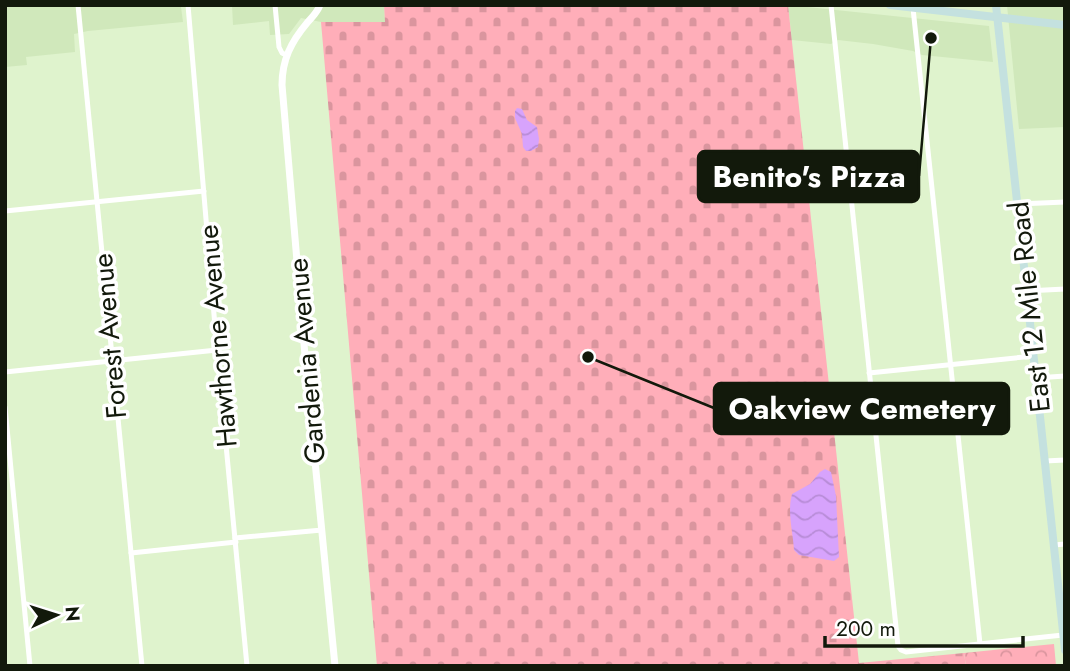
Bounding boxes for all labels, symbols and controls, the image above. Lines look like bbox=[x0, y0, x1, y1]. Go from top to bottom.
callout: Benito's Pizza bbox=[698, 151, 919, 202]
text: Benito's Pizza bbox=[712, 155, 906, 198]
street label: East 12 Mile Road bbox=[998, 199, 1061, 414]
street label: Hawthorne Avenue bbox=[187, 223, 248, 449]
street label: Forest Avenue bbox=[82, 252, 137, 420]
street label: Gardenia Avenue bbox=[277, 256, 336, 465]
callout: Oakview Cemetery bbox=[714, 383, 1009, 434]
text: Oakview Cemetery bbox=[729, 387, 996, 430]
north arrow bbox=[21, 580, 91, 650]
scale bar bbox=[825, 604, 1023, 648]
text: N bbox=[58, 605, 86, 622]
text: 200 m bbox=[836, 614, 896, 644]

